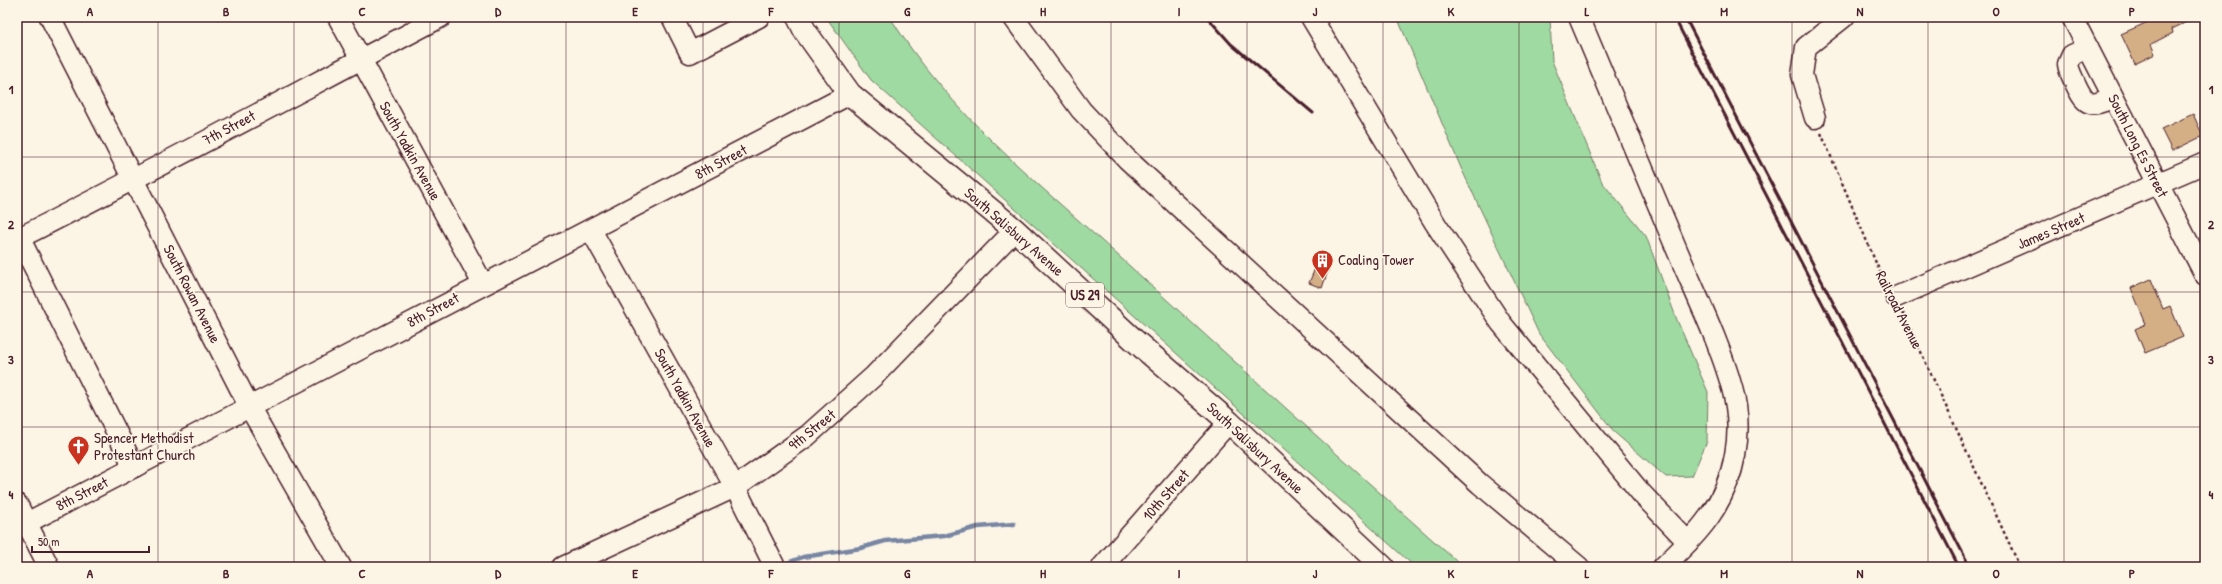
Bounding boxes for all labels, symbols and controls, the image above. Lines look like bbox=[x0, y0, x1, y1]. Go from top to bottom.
text: A bbox=[87, 2, 94, 20]
text: B bbox=[223, 2, 230, 20]
text: C bbox=[358, 2, 366, 20]
text: D bbox=[495, 2, 502, 20]
text: E bbox=[632, 2, 638, 20]
text: F bbox=[768, 2, 775, 20]
text: G bbox=[904, 2, 911, 20]
text: H bbox=[1040, 2, 1046, 20]
text: I bbox=[1177, 2, 1181, 20]
text: J bbox=[1313, 2, 1318, 20]
text: K bbox=[1448, 2, 1455, 20]
text: L bbox=[1585, 2, 1590, 20]
text: M bbox=[1720, 2, 1728, 20]
text: N bbox=[1857, 2, 1864, 20]
text: O bbox=[1992, 2, 2000, 20]
text: P bbox=[2129, 2, 2135, 20]
text: 1 bbox=[9, 80, 14, 98]
text: 1 bbox=[2209, 80, 2214, 98]
street label: South Long Es Street bbox=[2103, 91, 2174, 202]
street label: South Yadkin Avenue bbox=[375, 98, 446, 204]
street label: 7th Street bbox=[199, 104, 260, 150]
street label: 8th Street bbox=[691, 139, 751, 184]
street label: South Salisbury Avenue bbox=[960, 183, 1069, 281]
street label: James Street bbox=[2014, 207, 2089, 254]
text: 2 bbox=[8, 215, 15, 233]
text: 2 bbox=[2208, 215, 2215, 233]
street label: South Rowan Avenue bbox=[159, 241, 226, 347]
building icon: Coaling Tower bbox=[1309, 247, 1335, 280]
place label: Coaling Tower bbox=[1338, 249, 1414, 270]
street label: Railroad Avenue bbox=[1871, 267, 1928, 352]
road number: US 29 bbox=[1066, 283, 1104, 307]
street label: 8th Street bbox=[403, 287, 463, 332]
street label: South Yadkin Avenue bbox=[650, 345, 721, 451]
text: 3 bbox=[8, 350, 14, 368]
text: 3 bbox=[2208, 350, 2214, 368]
street label: South Salisbury Avenue bbox=[1202, 397, 1308, 498]
street label: 9th Street bbox=[784, 404, 840, 455]
place label: Spencer Methodist Protestant Church bbox=[94, 427, 195, 465]
church icon: Spencer Methodist Protestant Church bbox=[66, 434, 92, 467]
street label: 10th Street bbox=[1137, 464, 1194, 525]
street label: 8th Street bbox=[52, 471, 112, 516]
text: 4 bbox=[9, 485, 14, 503]
text: 4 bbox=[2209, 485, 2214, 503]
scale bar bbox=[32, 528, 149, 554]
text: 50 m bbox=[38, 533, 59, 550]
text: A bbox=[87, 564, 94, 582]
text: B bbox=[223, 564, 230, 582]
text: C bbox=[358, 564, 366, 582]
text: D bbox=[495, 564, 502, 582]
text: E bbox=[632, 564, 638, 582]
text: F bbox=[768, 564, 775, 582]
text: G bbox=[904, 564, 911, 582]
text: H bbox=[1040, 564, 1046, 582]
text: I bbox=[1177, 564, 1181, 582]
text: J bbox=[1313, 564, 1318, 582]
text: K bbox=[1448, 564, 1455, 582]
text: L bbox=[1585, 564, 1590, 582]
text: M bbox=[1720, 564, 1728, 582]
text: N bbox=[1857, 564, 1864, 582]
text: O bbox=[1992, 564, 2000, 582]
text: P bbox=[2129, 564, 2135, 582]

